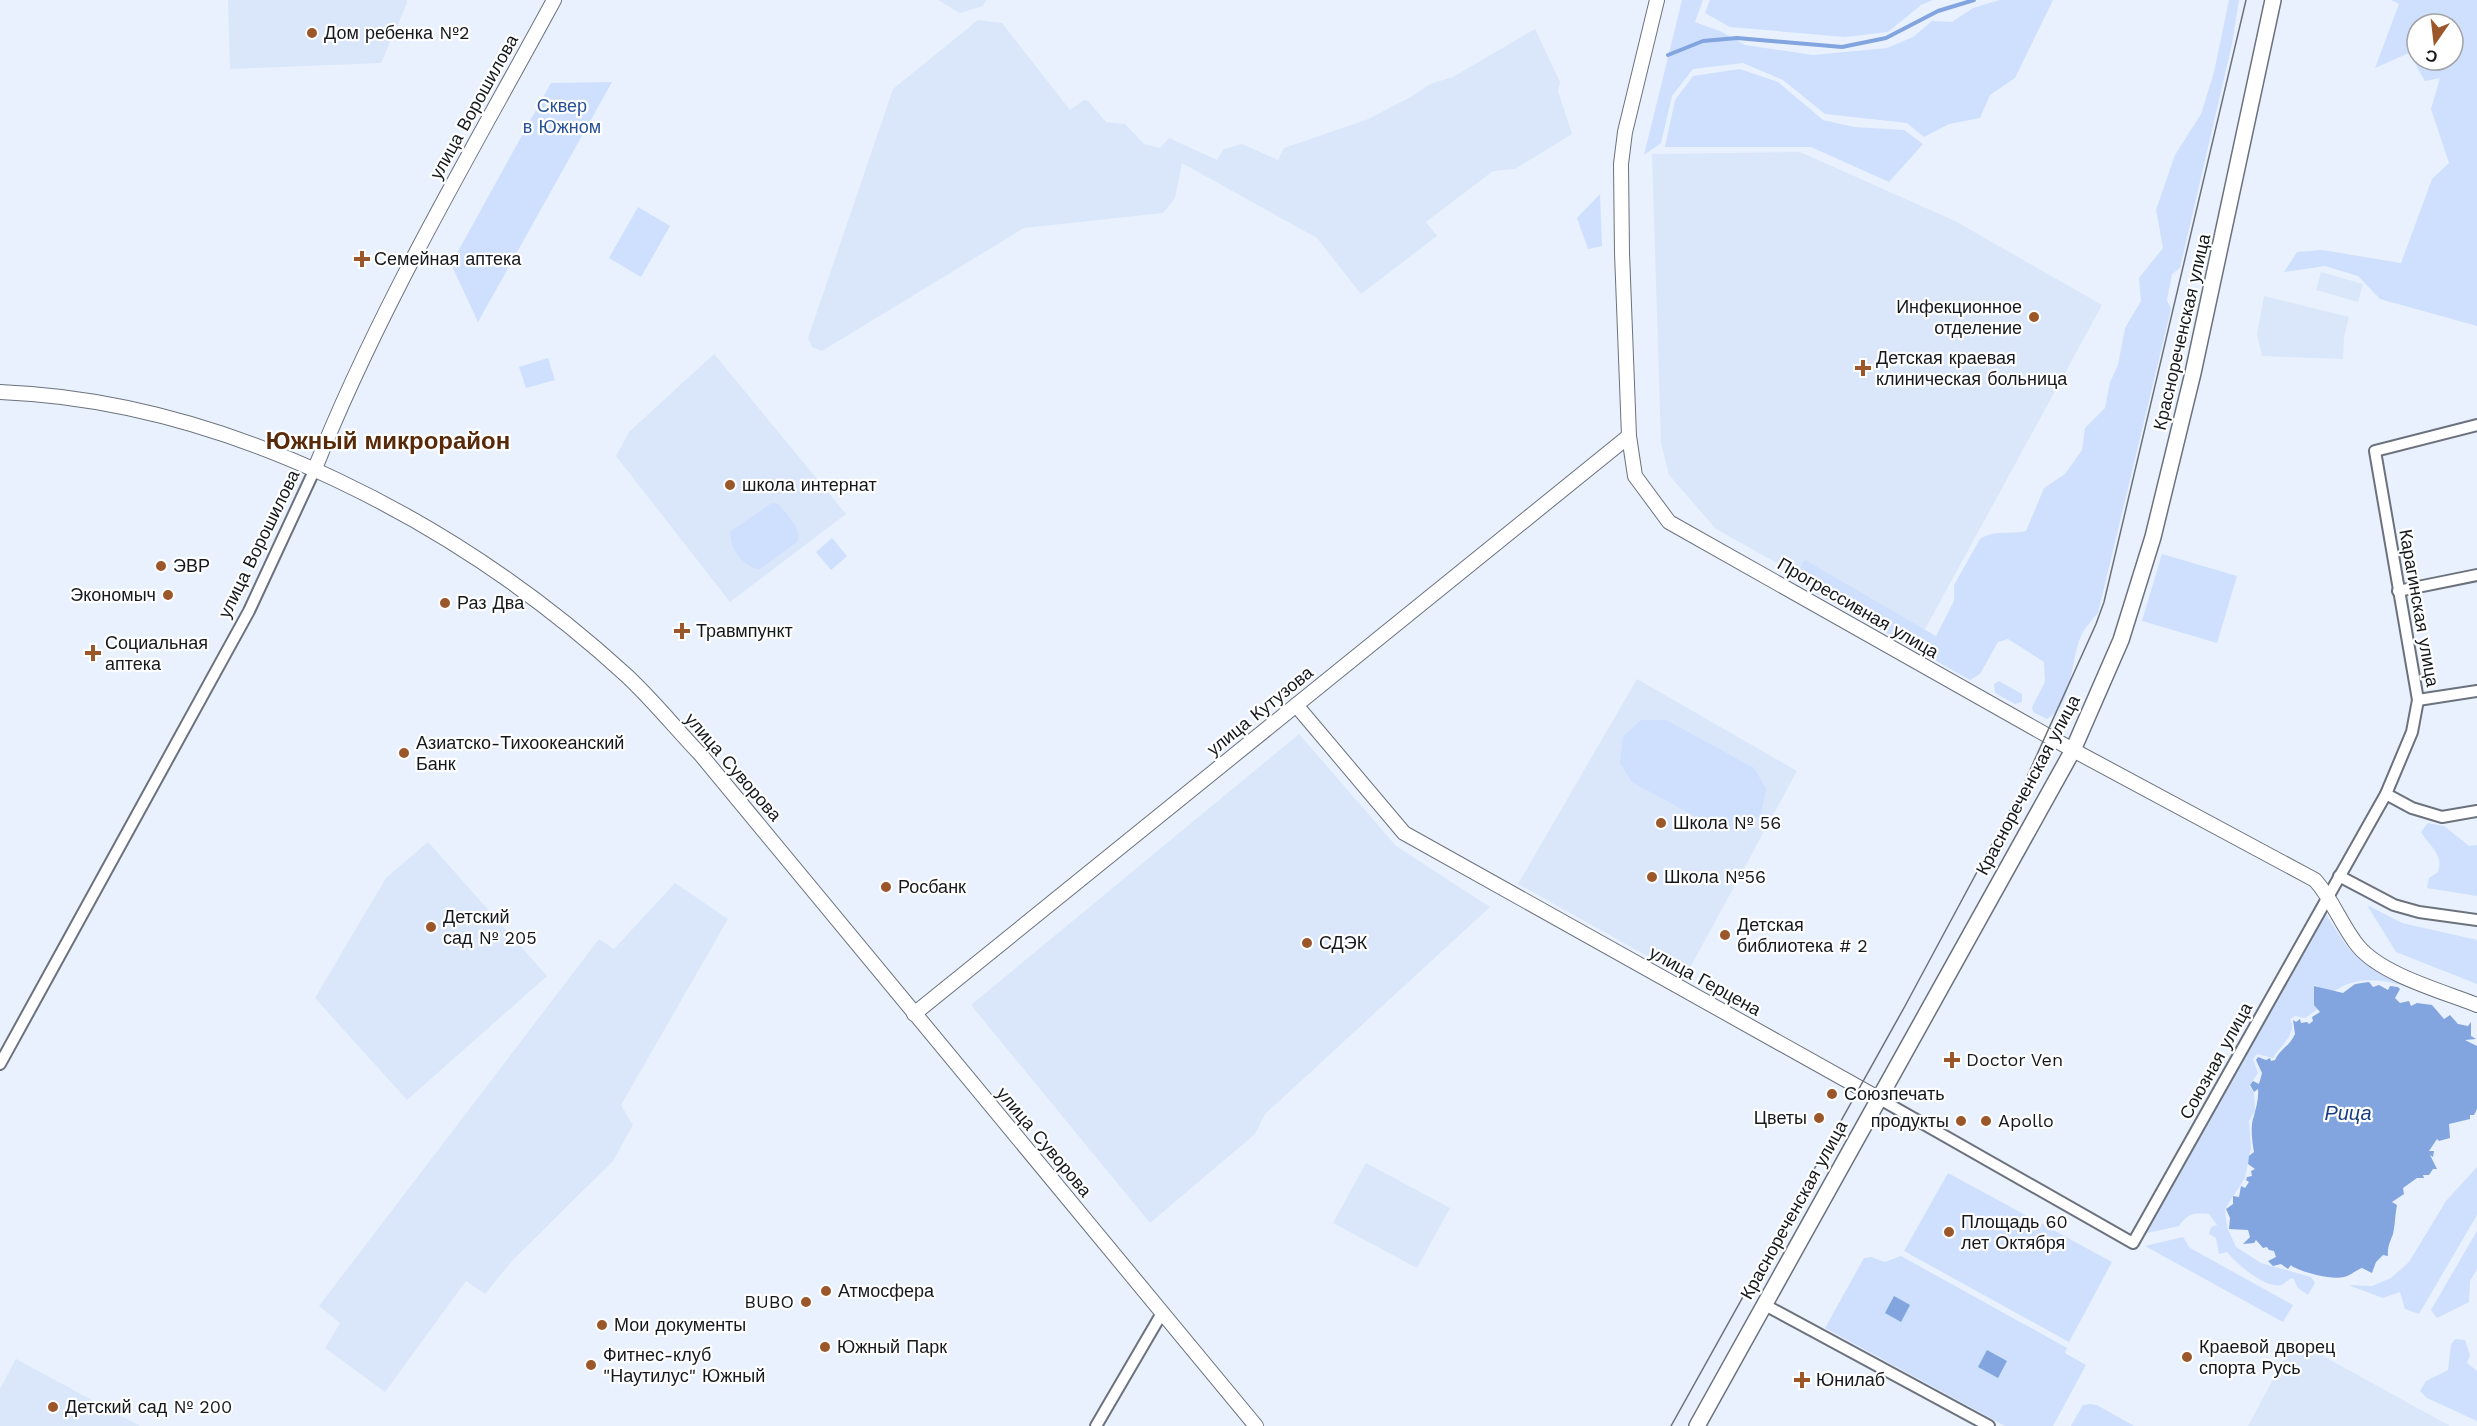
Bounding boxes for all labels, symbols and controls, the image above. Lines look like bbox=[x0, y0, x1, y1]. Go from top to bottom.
north arrow bbox=[2405, 12, 2465, 72]
place label: Дом ребенка №2 bbox=[324, 22, 469, 43]
marker: Дом ребенка №2 bbox=[305, 26, 319, 40]
street label: улица Ворошилова bbox=[425, 30, 523, 183]
text: С bbox=[2423, 45, 2439, 67]
park label: Сквер в Южном bbox=[523, 95, 601, 137]
street label: Краснореченская улица bbox=[2149, 231, 2215, 432]
place label: Семейная аптека bbox=[374, 248, 522, 269]
marker: Семейная аптека bbox=[355, 252, 369, 266]
place label: Инфекционное отделение bbox=[1896, 296, 2022, 338]
marker: Инфекционное отделение bbox=[2027, 310, 2041, 324]
place label: Детская краевая клиническая больница bbox=[1876, 347, 2068, 389]
marker: Детская краевая клиническая больница bbox=[1854, 359, 1872, 377]
district label: Южный микрорайон bbox=[266, 427, 510, 455]
street label: улица Ворошилова bbox=[214, 465, 304, 621]
place label: школа интернат bbox=[742, 474, 877, 495]
marker: школа интернат bbox=[723, 478, 737, 492]
street label: Карагинская улица bbox=[2395, 527, 2444, 689]
street label: Прогрессивная улица bbox=[1774, 553, 1943, 663]
place label: ЭВР bbox=[173, 555, 210, 576]
marker: ЭВР bbox=[154, 559, 168, 573]
place label: Экономыч bbox=[70, 584, 156, 605]
marker: Экономыч bbox=[161, 588, 175, 602]
place label: Раз Два bbox=[457, 592, 525, 613]
marker: Раз Два bbox=[438, 596, 452, 610]
place label: Травмпункт bbox=[696, 620, 793, 641]
marker: Травмпункт bbox=[673, 622, 691, 640]
place label: Социальная аптека bbox=[105, 632, 208, 674]
marker: Социальная аптека bbox=[86, 646, 100, 660]
street label: улица Кутузова bbox=[1203, 661, 1318, 760]
street label: Краснореченская улица bbox=[1971, 690, 2084, 878]
street label: улица Суворова bbox=[681, 708, 787, 826]
place label: Азиатско-Тихоокеанский Банк bbox=[416, 732, 624, 774]
marker: Азиатско-Тихоокеанский Банк bbox=[397, 746, 411, 760]
place label: Школа № 56 bbox=[1673, 812, 1781, 833]
marker: Школа № 56 bbox=[1654, 816, 1668, 830]
place label: Школа №56 bbox=[1664, 866, 1766, 887]
marker: Школа №56 bbox=[1645, 870, 1659, 884]
place label: Росбанк bbox=[898, 876, 966, 897]
marker: Росбанк bbox=[879, 880, 893, 894]
place label: Детский сад № 205 bbox=[443, 906, 537, 948]
place label: Детская библиотека # 2 bbox=[1737, 914, 1868, 956]
marker: Детский сад № 205 bbox=[424, 920, 438, 934]
marker: Детская библиотека # 2 bbox=[1718, 928, 1732, 942]
place label: СДЭК bbox=[1319, 932, 1368, 953]
marker: СДЭК bbox=[1300, 936, 1314, 950]
street label: улица Герцена bbox=[1646, 941, 1766, 1020]
street label: Союзная улица bbox=[2175, 998, 2257, 1123]
place label: Doctor Ven bbox=[1966, 1049, 2063, 1070]
marker: Doctor Ven bbox=[1943, 1051, 1961, 1069]
street label: улица Суворова bbox=[993, 1083, 1097, 1201]
place label: Союзпечать bbox=[1844, 1083, 1945, 1104]
marker: Союзпечать bbox=[1825, 1087, 1839, 1101]
water label: Рица bbox=[2324, 1101, 2372, 1125]
place label: Цветы bbox=[1754, 1107, 1807, 1128]
place label: продукты bbox=[1871, 1110, 1949, 1131]
place label: Apollo bbox=[1998, 1110, 2054, 1131]
marker: Цветы bbox=[1812, 1111, 1826, 1125]
marker: продукты bbox=[1954, 1114, 1968, 1128]
marker: Apollo bbox=[1979, 1114, 1993, 1128]
street label: Краснореченская улица bbox=[1736, 1116, 1852, 1303]
place label: Площадь 60 лет Октября bbox=[1961, 1211, 2068, 1253]
marker: Площадь 60 лет Октября bbox=[1942, 1225, 1956, 1239]
place label: Атмосфера bbox=[838, 1280, 935, 1301]
marker: Атмосфера bbox=[819, 1284, 833, 1298]
place label: BUBO bbox=[744, 1291, 794, 1312]
marker: BUBO bbox=[799, 1295, 813, 1309]
place label: Мои документы bbox=[614, 1314, 746, 1335]
marker: Мои документы bbox=[595, 1318, 609, 1332]
place label: Южный Парк bbox=[837, 1336, 947, 1357]
place label: Краевой дворец спорта Русь bbox=[2199, 1336, 2335, 1378]
marker: Южный Парк bbox=[818, 1340, 832, 1354]
place label: Фитнес-клуб "Наутилус" Южный bbox=[603, 1344, 765, 1386]
marker: Краевой дворец спорта Русь bbox=[2180, 1350, 2194, 1364]
marker: Фитнес-клуб "Наутилус" Южный bbox=[584, 1358, 598, 1372]
place label: Юнилаб bbox=[1816, 1369, 1885, 1390]
marker: Юнилаб bbox=[1793, 1371, 1811, 1389]
place label: Детский сад № 200 bbox=[65, 1396, 232, 1417]
marker: Детский сад № 200 bbox=[46, 1400, 60, 1414]

